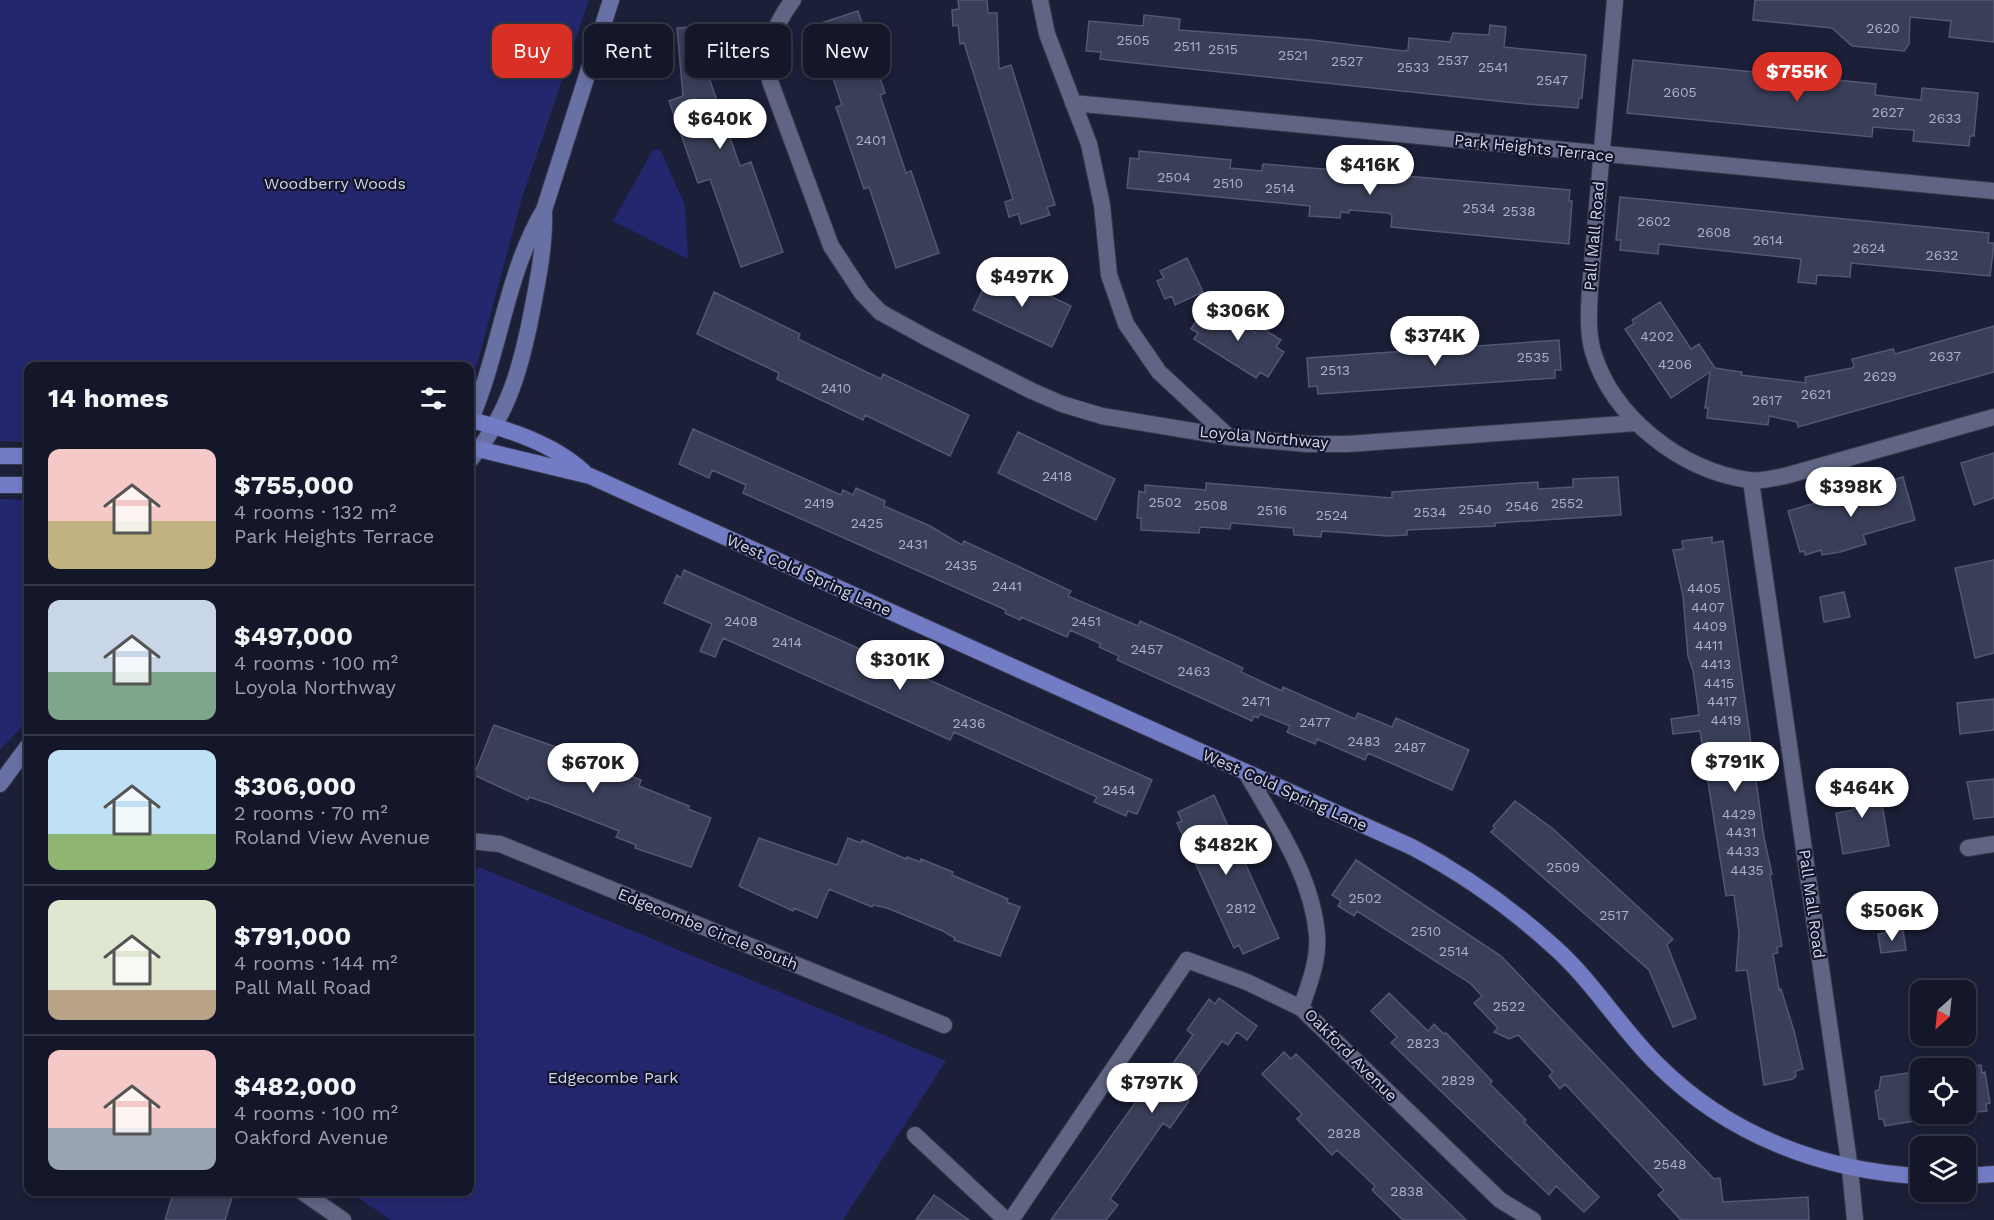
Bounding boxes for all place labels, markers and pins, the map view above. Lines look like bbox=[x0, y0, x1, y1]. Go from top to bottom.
pin: $755K bbox=[1755, 52, 1839, 103]
pin: $640K bbox=[678, 99, 762, 150]
pin: $416K bbox=[1328, 145, 1412, 196]
pin: $497K bbox=[980, 257, 1064, 308]
pin: $306K bbox=[1196, 291, 1280, 342]
pin: $374K bbox=[1393, 316, 1477, 367]
pin: $398K bbox=[1809, 467, 1893, 518]
pin: $301K bbox=[858, 640, 942, 691]
pin: $791K bbox=[1693, 742, 1777, 793]
pin: $670K bbox=[551, 743, 635, 794]
pin: $464K bbox=[1820, 768, 1904, 819]
pin: $482K bbox=[1184, 825, 1268, 876]
pin: $506K bbox=[1850, 891, 1934, 942]
pin: $797K bbox=[1110, 1063, 1194, 1114]

